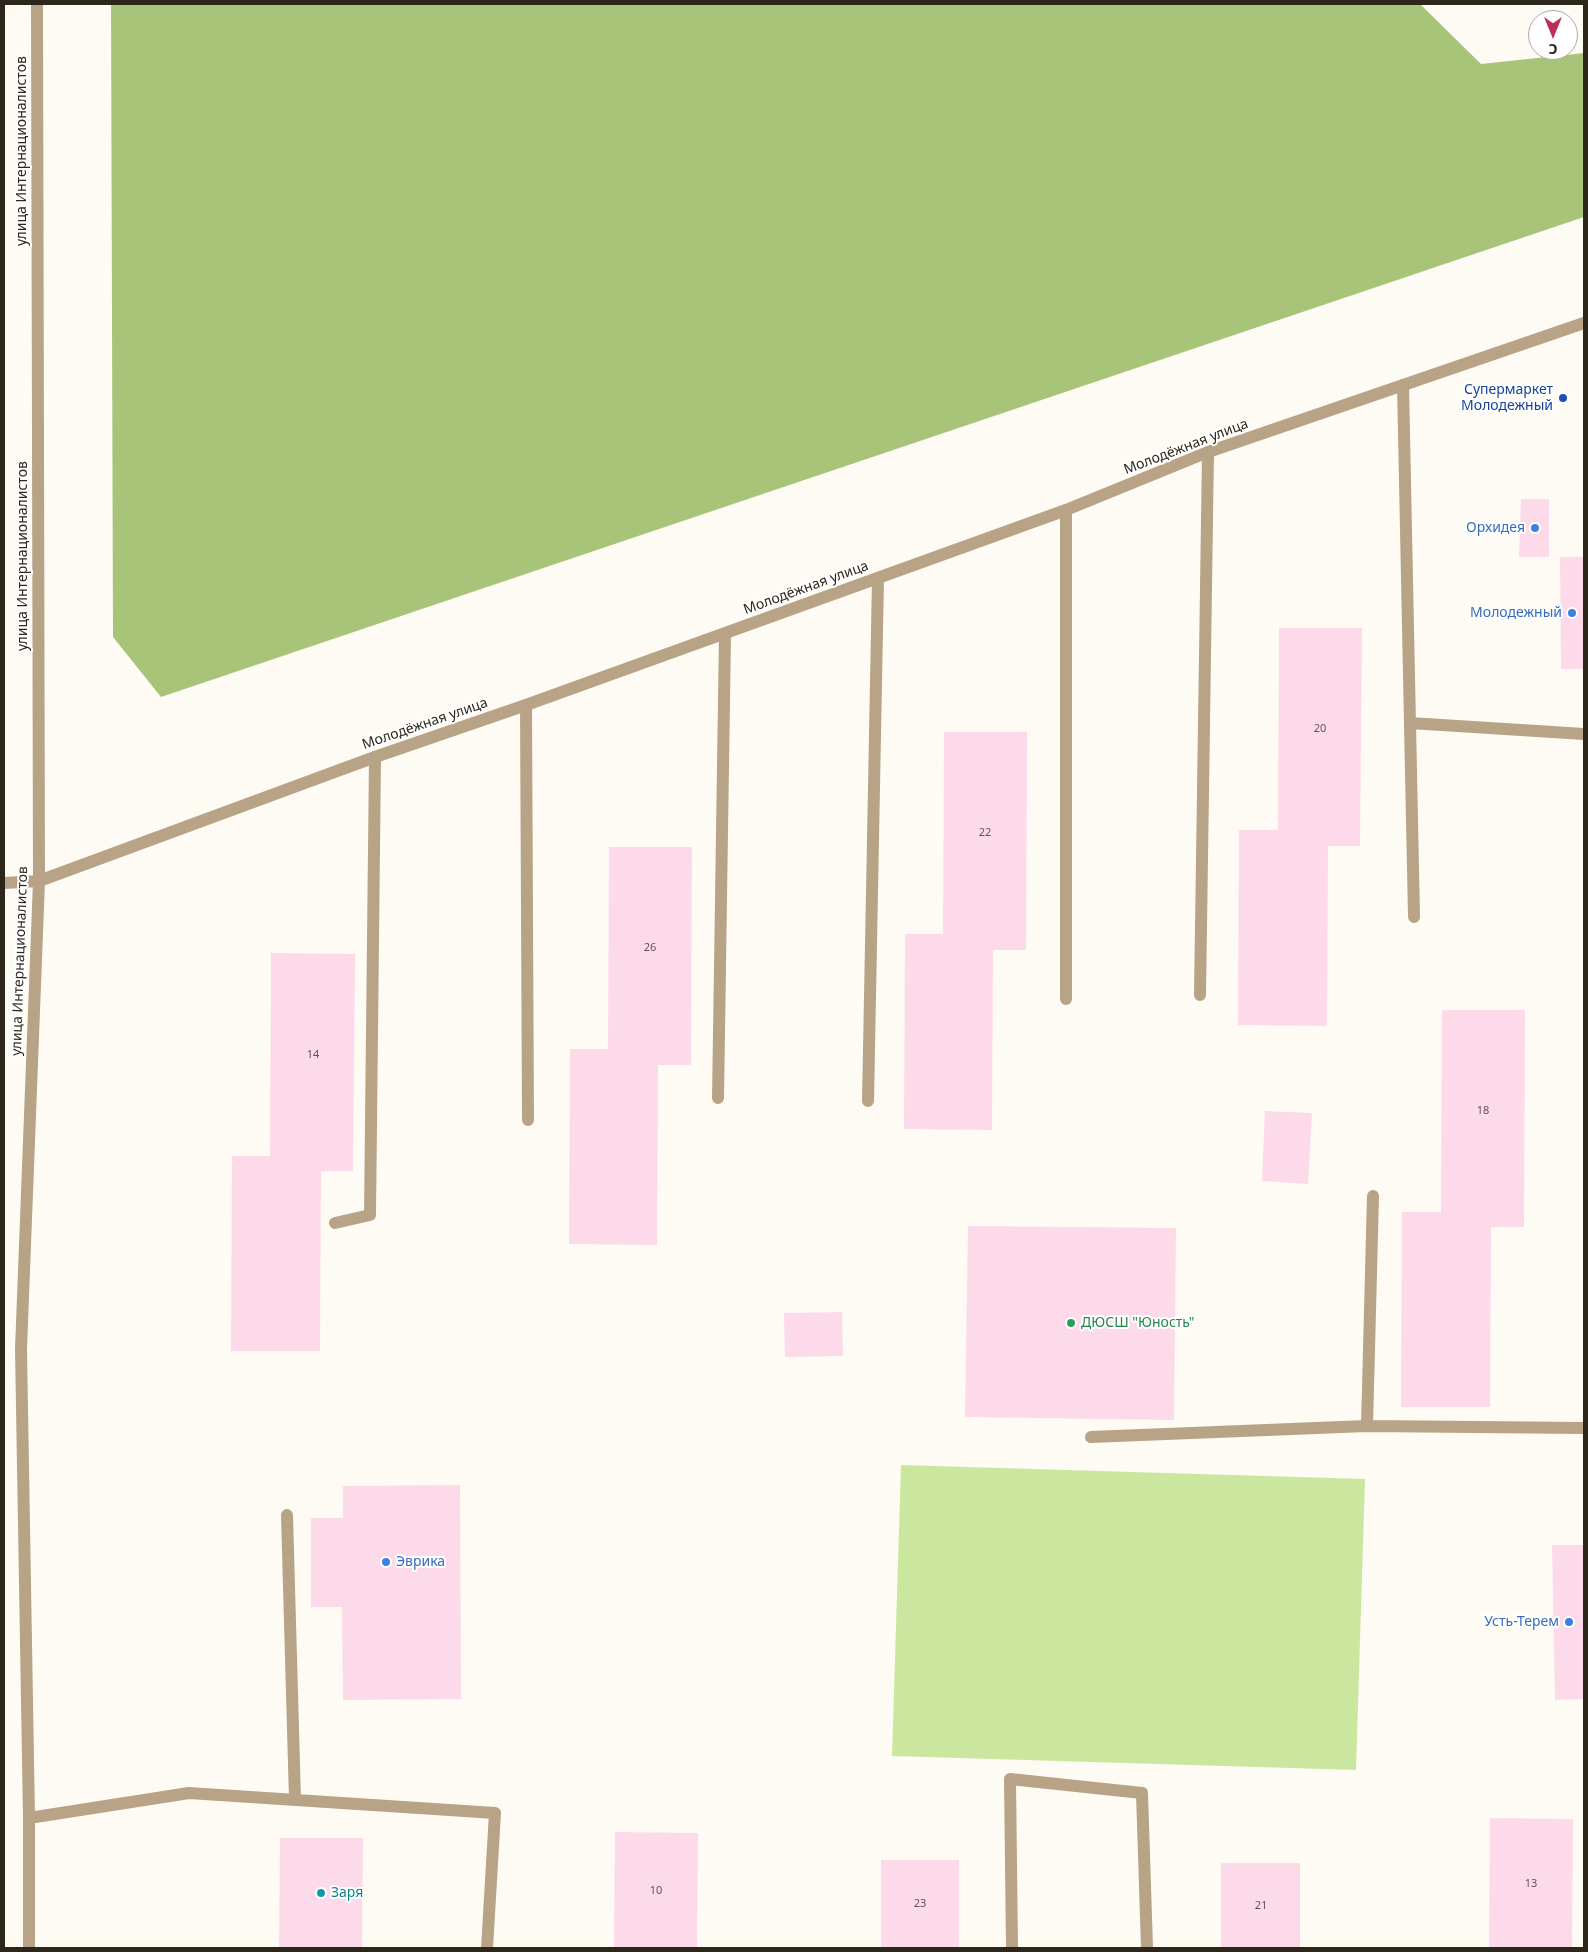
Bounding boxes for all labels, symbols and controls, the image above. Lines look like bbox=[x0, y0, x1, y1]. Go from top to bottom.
north arrow bbox=[1528, 10, 1578, 60]
text: С bbox=[1548, 40, 1558, 59]
street label: улица Интернационалистов bbox=[14, 56, 30, 246]
place label: Супермаркет Молодежный bbox=[1461, 382, 1553, 414]
marker: Супермаркет Молодежный bbox=[1557, 392, 1569, 404]
street label: Молодёжная улица bbox=[1121, 416, 1251, 478]
street label: улица Интернационалистов bbox=[15, 461, 31, 651]
place label: Орхидея bbox=[1466, 520, 1525, 536]
marker: Орхидея bbox=[1529, 522, 1541, 534]
street label: Молодёжная улица bbox=[741, 558, 871, 618]
place label: Молодежный bbox=[1470, 605, 1562, 621]
marker: Молодежный bbox=[1566, 607, 1578, 619]
street label: Молодёжная улица bbox=[360, 695, 490, 753]
house number: 20 bbox=[1314, 722, 1326, 736]
house number: 22 bbox=[979, 826, 991, 840]
street label: улица Интернационалистов bbox=[8, 866, 32, 1056]
house number: 26 bbox=[644, 941, 656, 955]
house number: 14 bbox=[307, 1048, 319, 1062]
house number: 18 bbox=[1477, 1104, 1489, 1118]
place label: ДЮСШ "Юность" bbox=[1081, 1315, 1195, 1331]
marker: ДЮСШ "Юность" bbox=[1065, 1317, 1077, 1329]
place label: Эврика bbox=[396, 1554, 445, 1570]
marker: Эврика bbox=[380, 1556, 392, 1568]
place label: Усть-Терем bbox=[1484, 1614, 1559, 1630]
marker: Усть-Терем bbox=[1563, 1616, 1575, 1628]
house number: 13 bbox=[1525, 1877, 1537, 1891]
house number: 10 bbox=[650, 1884, 662, 1898]
place label: Заря bbox=[331, 1885, 363, 1901]
marker: Заря bbox=[315, 1887, 327, 1899]
house number: 23 bbox=[914, 1897, 926, 1911]
house number: 21 bbox=[1255, 1899, 1267, 1913]

